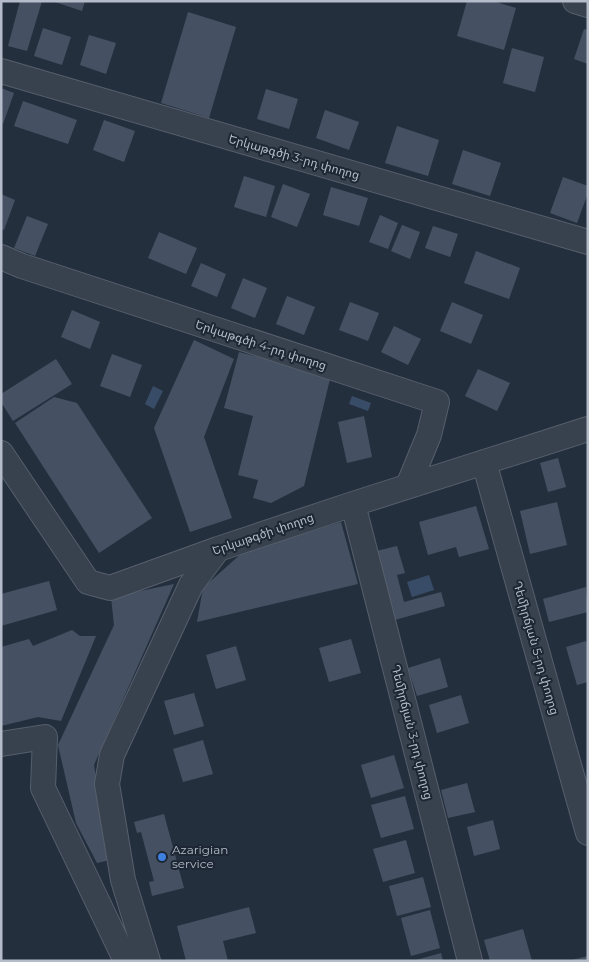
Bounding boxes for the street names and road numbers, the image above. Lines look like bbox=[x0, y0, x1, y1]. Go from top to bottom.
street label: Երկաթգծի 3-րդ փողոց bbox=[227, 131, 361, 182]
street label: Երկաթգծի 4-րդ փողոց bbox=[194, 316, 329, 373]
street label: Երկաթգծի փողոց bbox=[210, 509, 316, 558]
street label: Դեմիրճյան 5-րդ փողոց bbox=[510, 579, 563, 716]
street label: Դեմիրճյան 3-րդ փողոց bbox=[388, 663, 437, 801]

